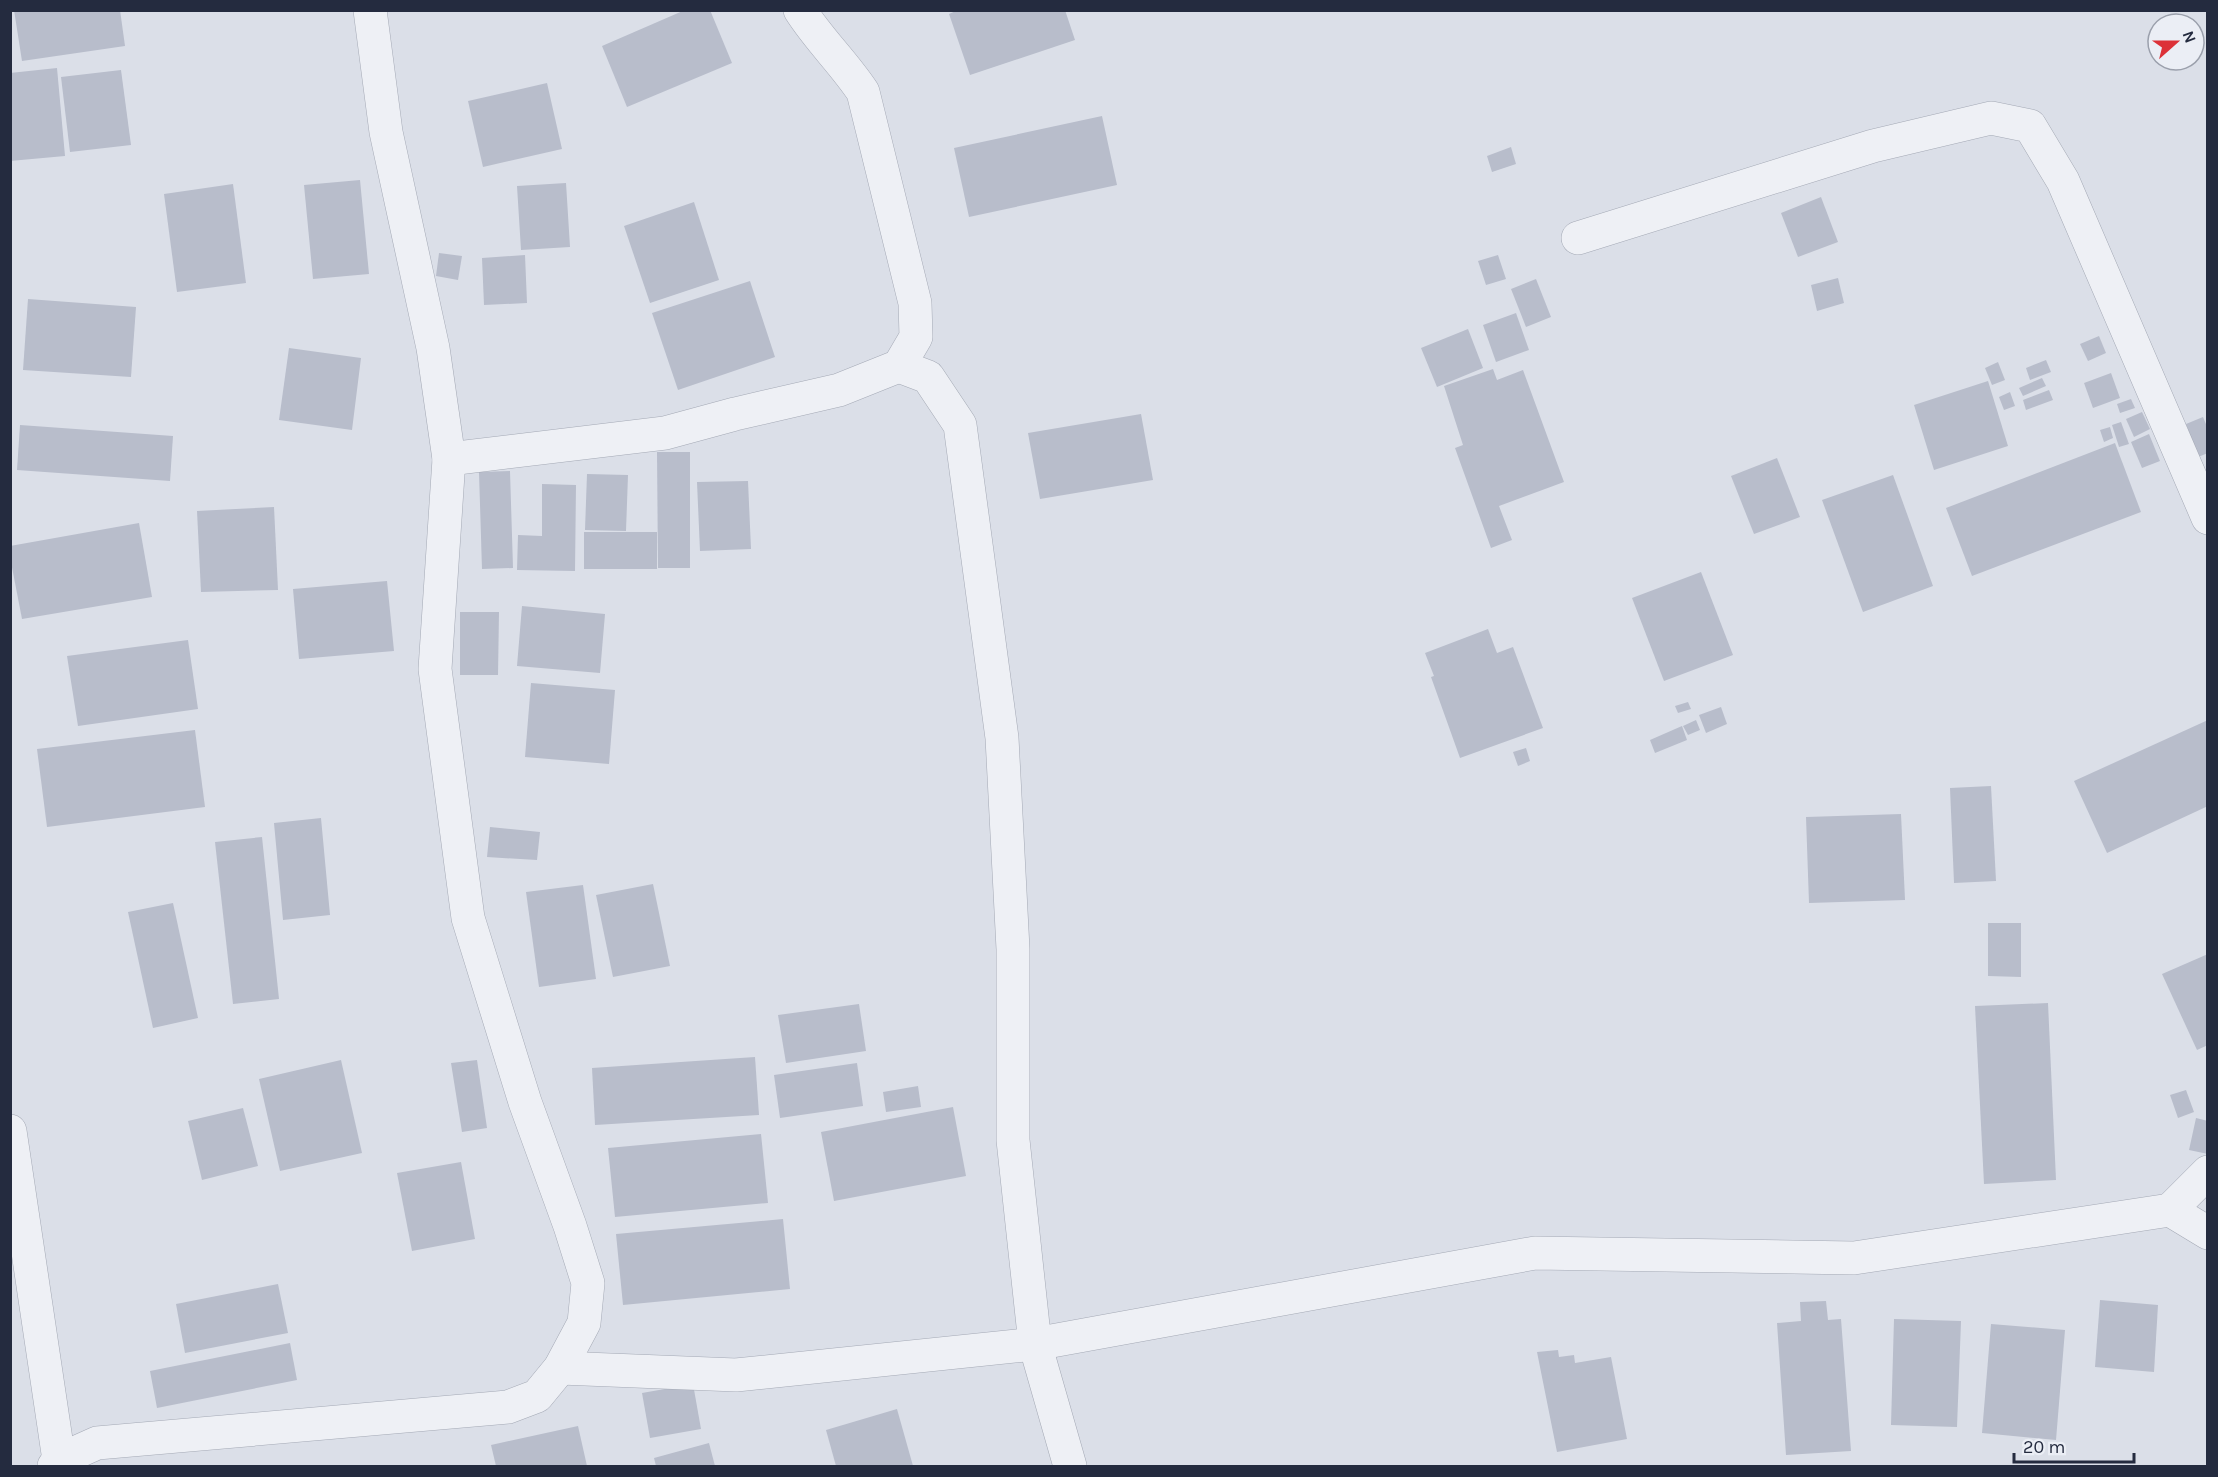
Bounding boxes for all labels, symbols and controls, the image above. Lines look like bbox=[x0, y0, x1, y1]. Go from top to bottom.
north arrow bbox=[2146, 12, 2206, 72]
text: N bbox=[2179, 28, 2200, 46]
scale bar bbox=[2014, 1426, 2134, 1464]
text: 20 m bbox=[2023, 1436, 2065, 1458]

